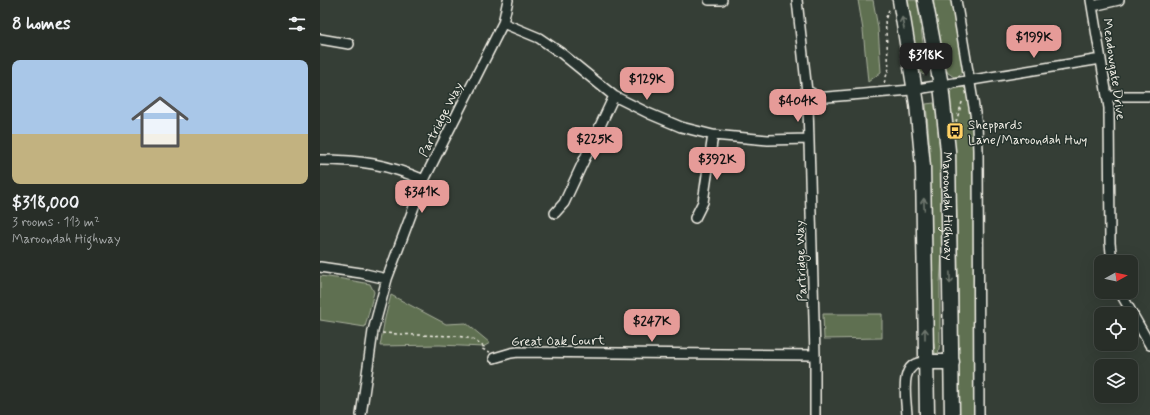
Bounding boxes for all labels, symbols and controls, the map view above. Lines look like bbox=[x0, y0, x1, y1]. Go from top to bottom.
text: 8 homes bbox=[12, 13, 71, 35]
icon: filters bbox=[286, 13, 308, 35]
one-way arrow bbox=[899, 17, 907, 30]
street label: Meadowgate Drive bbox=[1098, 17, 1129, 121]
pin: $199K bbox=[1006, 25, 1062, 59]
text: $199K bbox=[1015, 29, 1053, 46]
pin: $318K bbox=[898, 43, 954, 77]
text: $318K bbox=[908, 47, 944, 64]
pin: $129K bbox=[619, 67, 675, 101]
text: $129K bbox=[629, 71, 665, 88]
street label: Partridge Way bbox=[415, 79, 469, 160]
icon: home bbox=[124, 86, 196, 158]
pin: $404K bbox=[770, 89, 826, 123]
text: $404K bbox=[778, 93, 818, 110]
place label: Sheppards Lane/Maroondah Hwy bbox=[968, 117, 1087, 149]
bus stop icon: Sheppards Lane/Maroondah Hwy bbox=[945, 121, 965, 141]
pin: $225K bbox=[567, 127, 623, 161]
text: $225K bbox=[576, 131, 614, 148]
pin: $392K bbox=[689, 147, 745, 181]
text: $392K bbox=[698, 151, 736, 168]
street label: Maroondah Highway bbox=[937, 152, 957, 261]
pin: $341K bbox=[394, 180, 450, 214]
text: $341K bbox=[404, 184, 440, 201]
text: $318,000 bbox=[12, 192, 79, 214]
one-way arrow bbox=[921, 198, 928, 211]
text: 3 rooms · 113 m² bbox=[12, 214, 100, 231]
street label: Partridge Way bbox=[792, 219, 812, 302]
text: Maroondah Highway bbox=[12, 231, 121, 248]
north arrow bbox=[1094, 255, 1138, 299]
map controls bbox=[1094, 255, 1138, 403]
one-way arrow bbox=[946, 271, 953, 284]
button: locate bbox=[1094, 307, 1138, 351]
pin: $247K bbox=[624, 309, 680, 343]
text: $247K bbox=[633, 313, 671, 330]
one-way arrow bbox=[921, 328, 929, 341]
street label: Great Oak Court bbox=[511, 332, 605, 351]
button: layers bbox=[1094, 359, 1138, 403]

